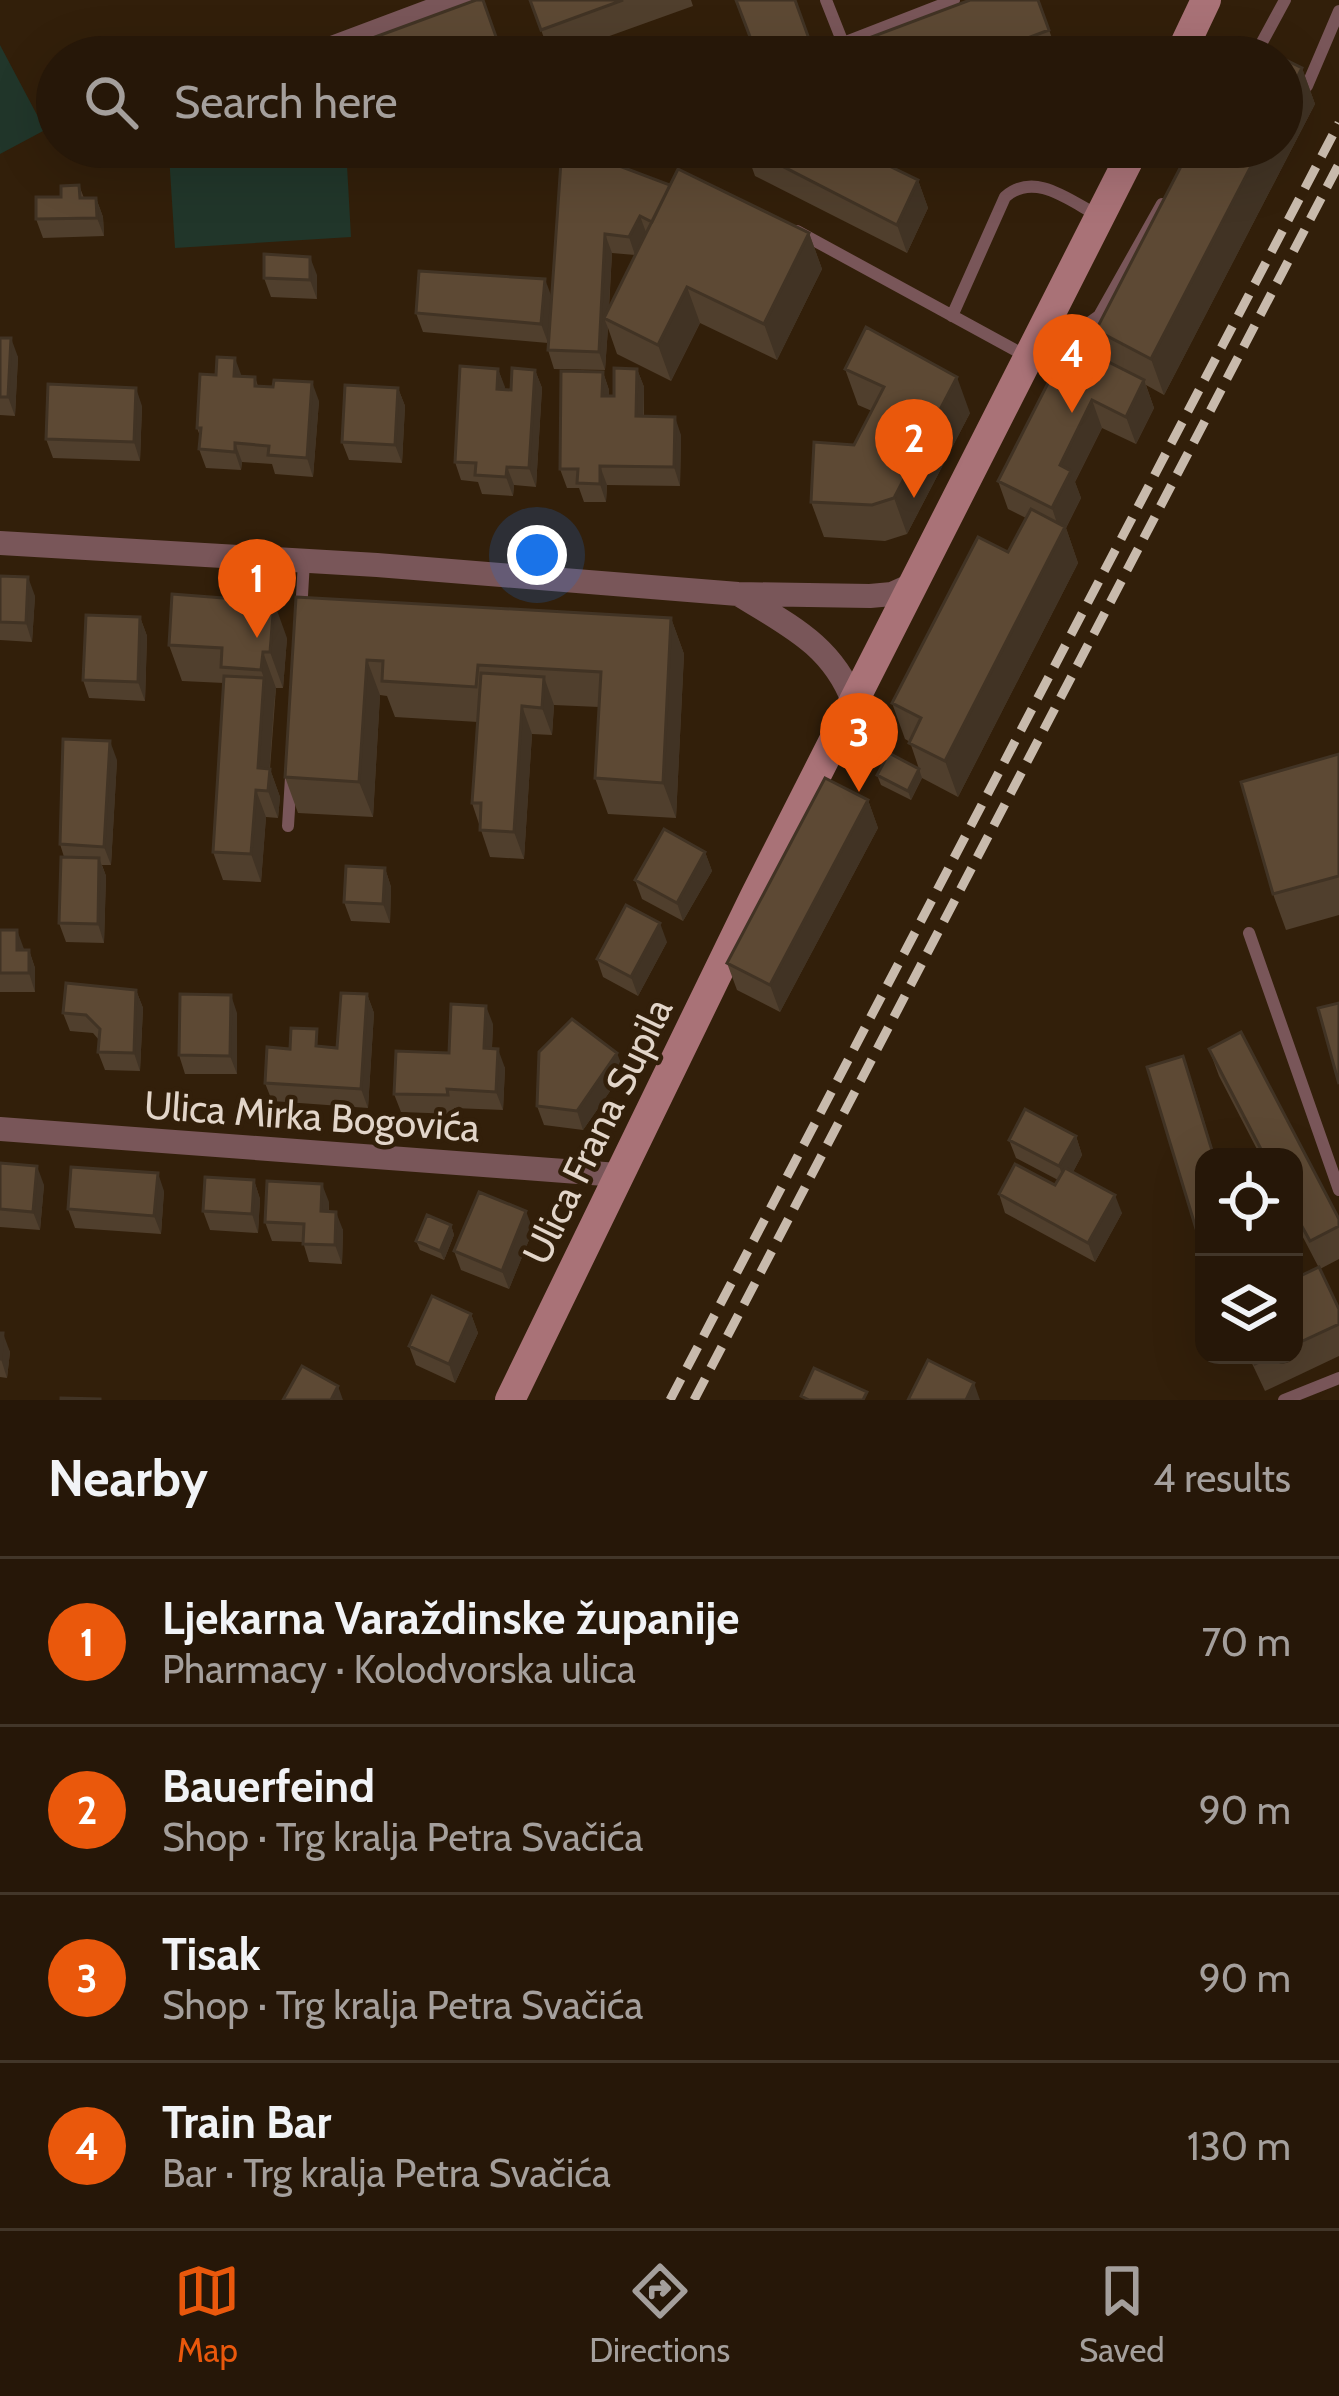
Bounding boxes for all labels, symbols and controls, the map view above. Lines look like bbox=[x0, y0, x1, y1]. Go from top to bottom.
search box bbox=[36, 36, 1303, 168]
icon: search bbox=[78, 69, 144, 135]
text: Search here bbox=[174, 75, 398, 129]
pin: 4 bbox=[1033, 314, 1111, 413]
pin: 2 bbox=[875, 399, 953, 498]
your location bbox=[507, 525, 567, 585]
pin: 1 bbox=[218, 539, 296, 638]
pin: 3 bbox=[820, 693, 898, 792]
street label: Ulica Frana Supila bbox=[512, 990, 682, 1272]
street label: Ulica Mirka Bogovića bbox=[143, 1080, 482, 1152]
map controls bbox=[1195, 1148, 1303, 1364]
button: locate bbox=[1195, 1148, 1303, 1256]
button: layers bbox=[1195, 1256, 1303, 1364]
text: Nearby bbox=[48, 1447, 208, 1509]
text: 4 results bbox=[1153, 1454, 1291, 1502]
text: Ljekarna Varaždinske županije bbox=[162, 1591, 740, 1645]
text: 1 bbox=[80, 1618, 94, 1666]
text: 70 m bbox=[1202, 1618, 1291, 1666]
text: Pharmacy · Kolodvorska ulica bbox=[162, 1645, 636, 1693]
text: Bauerfeind bbox=[162, 1759, 375, 1813]
text: 2 bbox=[77, 1786, 97, 1834]
text: 90 m bbox=[1199, 1786, 1291, 1834]
text: Shop · Trg kralja Petra Svačića bbox=[162, 1813, 643, 1861]
text: Tisak bbox=[162, 1927, 261, 1981]
text: 3 bbox=[76, 1954, 98, 2002]
text: 90 m bbox=[1199, 1954, 1291, 2002]
text: Shop · Trg kralja Petra Svačića bbox=[162, 1981, 643, 2029]
text: Train Bar bbox=[162, 2095, 331, 2149]
text: 4 bbox=[75, 2122, 99, 2170]
text: 130 m bbox=[1187, 2122, 1291, 2170]
text: Bar · Trg kralja Petra Svačića bbox=[162, 2149, 611, 2197]
tab: Map bbox=[174, 2258, 240, 2370]
tab: Directions bbox=[589, 2258, 730, 2370]
tab: Saved bbox=[1079, 2258, 1165, 2370]

